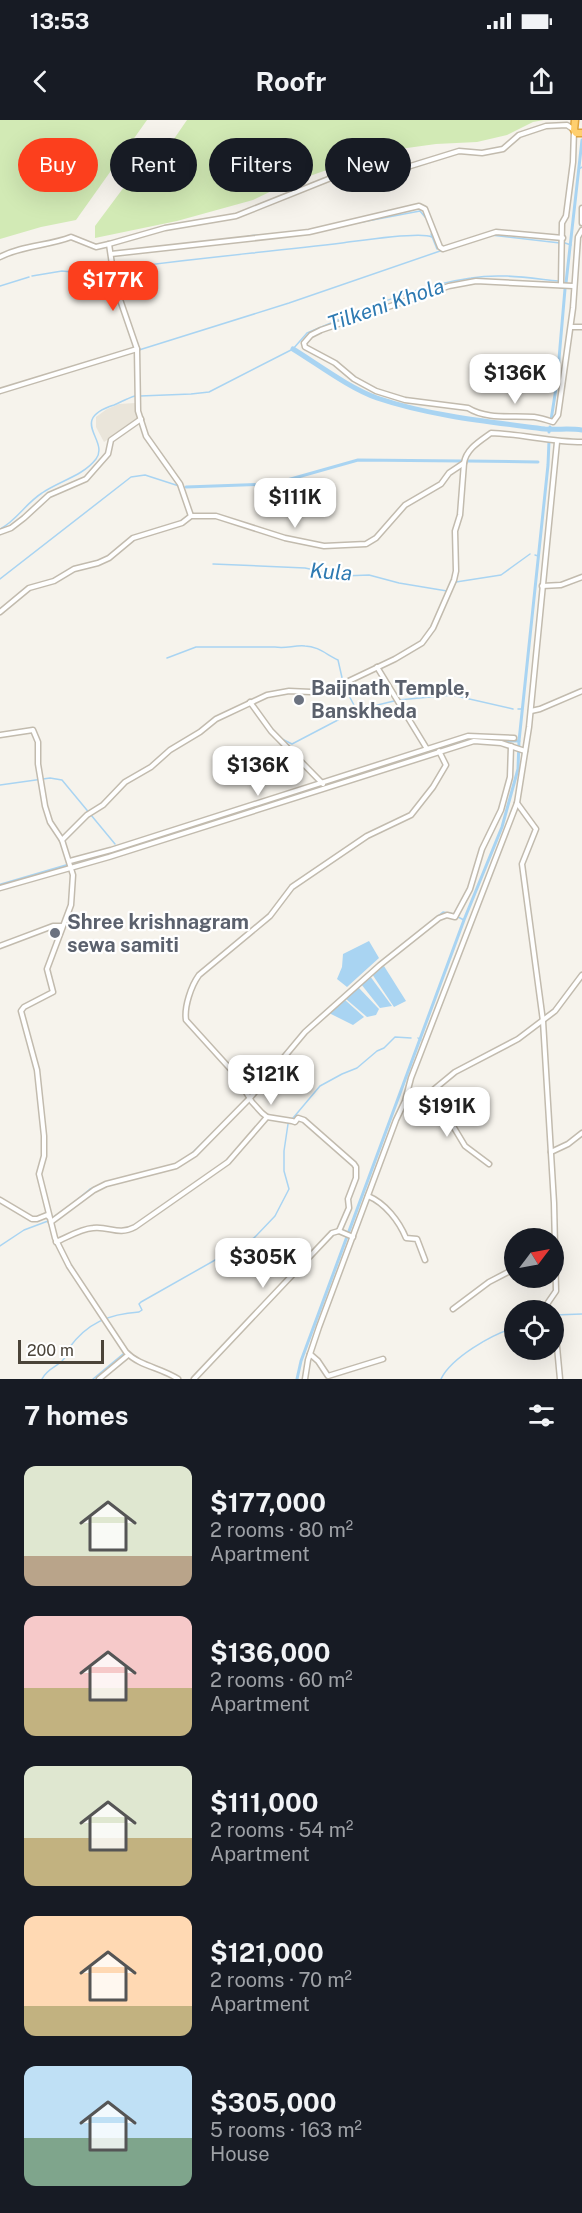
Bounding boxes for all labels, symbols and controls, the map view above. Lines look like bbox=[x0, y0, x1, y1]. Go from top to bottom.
text: 13:53 bbox=[30, 8, 89, 34]
icon: back bbox=[24, 65, 57, 98]
text: Roofr bbox=[256, 65, 326, 97]
icon: share bbox=[525, 65, 558, 98]
chip: Buy bbox=[18, 138, 98, 192]
chip: Rent bbox=[110, 138, 197, 192]
chip: Filters bbox=[209, 138, 313, 192]
chip: New bbox=[325, 138, 411, 192]
pin: $177K bbox=[71, 261, 155, 312]
text: $177K bbox=[82, 268, 144, 292]
water label: Tilkeni Khola bbox=[324, 273, 448, 336]
pin: $136K bbox=[473, 354, 557, 405]
text: $136K bbox=[484, 361, 546, 385]
pin: $111K bbox=[253, 478, 337, 529]
text: $111K bbox=[268, 485, 322, 509]
water label: Kula bbox=[309, 558, 353, 585]
place label: Baijnath Temple, Banskheda bbox=[311, 676, 470, 723]
marker: Baijnath Temple, Banskheda bbox=[292, 693, 306, 707]
pin: $136K bbox=[216, 746, 300, 797]
text: $136K bbox=[227, 753, 289, 777]
place label: Shree krishnagram sewa samiti bbox=[67, 910, 249, 957]
marker: Shree krishnagram sewa samiti bbox=[48, 926, 62, 940]
pin: $121K bbox=[229, 1055, 313, 1106]
text: $121K bbox=[242, 1062, 300, 1086]
pin: $191K bbox=[405, 1087, 489, 1138]
text: $191K bbox=[418, 1094, 476, 1118]
north arrow bbox=[504, 1228, 564, 1288]
map controls bbox=[504, 1228, 564, 1360]
pin: $305K bbox=[221, 1238, 305, 1289]
text: $305K bbox=[229, 1245, 297, 1269]
button: locate bbox=[504, 1300, 564, 1360]
scale bar bbox=[18, 1337, 104, 1364]
text: 200 m bbox=[27, 1341, 74, 1360]
icon: filters bbox=[525, 1399, 558, 1432]
text: 7 homes bbox=[24, 1400, 128, 1431]
text: $177,000 bbox=[210, 1487, 326, 1518]
icon: home bbox=[72, 1490, 144, 1562]
text: 2 rooms · 80 m² bbox=[210, 1518, 353, 1542]
text: Apartment bbox=[210, 1542, 310, 1566]
text: $136,000 bbox=[210, 1637, 331, 1668]
icon: home bbox=[72, 1640, 144, 1712]
text: 2 rooms · 60 m² bbox=[210, 1668, 353, 1692]
text: Apartment bbox=[210, 1692, 310, 1716]
text: $111,000 bbox=[210, 1787, 318, 1818]
icon: home bbox=[72, 1790, 144, 1862]
text: 2 rooms · 54 m² bbox=[210, 1818, 353, 1842]
text: Apartment bbox=[210, 1842, 310, 1866]
text: $121,000 bbox=[210, 1937, 324, 1968]
icon: home bbox=[72, 1940, 144, 2012]
text: 2 rooms · 70 m² bbox=[210, 1968, 352, 1992]
text: Apartment bbox=[210, 1992, 310, 2016]
text: $305,000 bbox=[210, 2087, 337, 2118]
icon: home bbox=[72, 2090, 144, 2162]
text: 5 rooms · 163 m² bbox=[210, 2118, 362, 2142]
text: House bbox=[210, 2142, 270, 2166]

